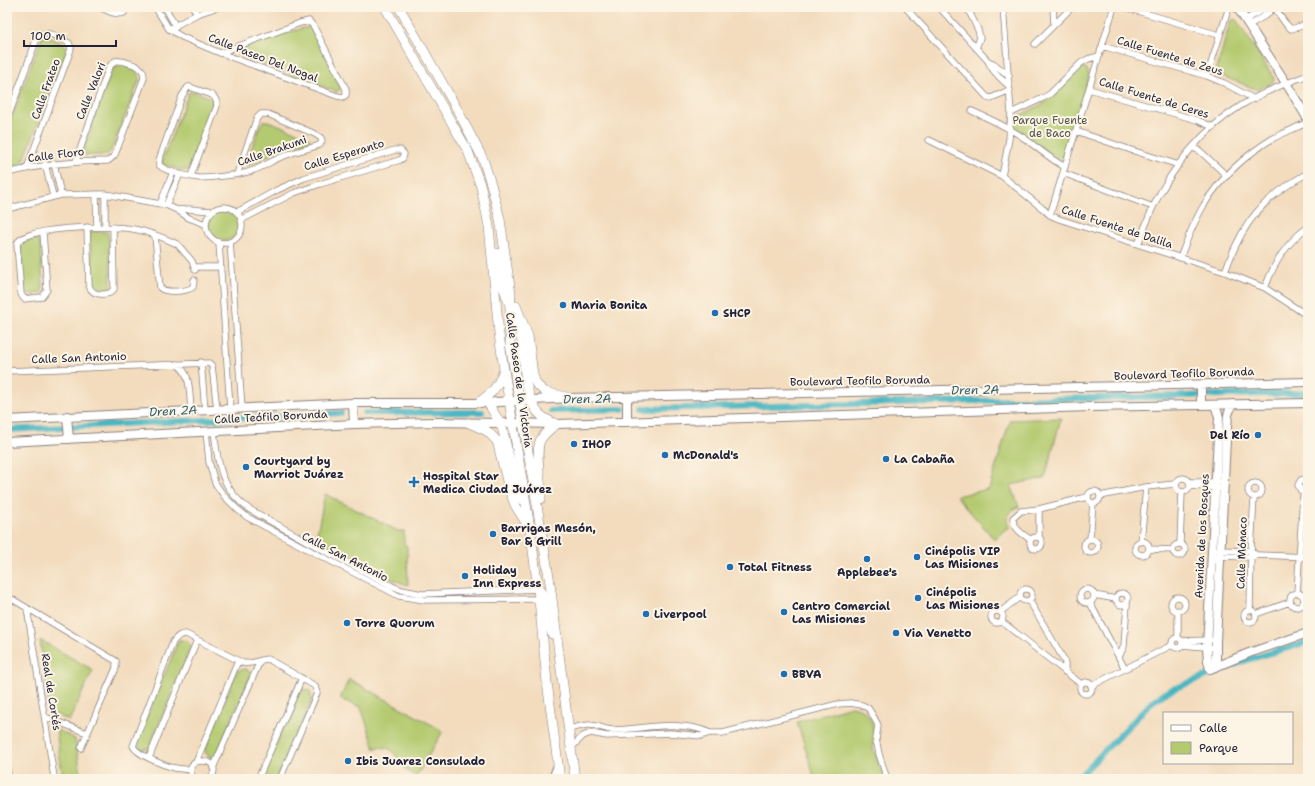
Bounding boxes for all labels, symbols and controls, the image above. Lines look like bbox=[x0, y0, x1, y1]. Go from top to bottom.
scale bar bbox=[24, 22, 116, 48]
text: 100 m bbox=[30, 28, 66, 44]
street label: Calle Paseo Del Nogal bbox=[206, 30, 321, 86]
street label: Calle Fuente de Zeus bbox=[1115, 33, 1225, 79]
street label: Calle Frateo bbox=[28, 56, 64, 122]
street label: Calle Valori bbox=[73, 60, 109, 122]
street label: Calle Fuente de Ceres bbox=[1097, 74, 1211, 122]
park label: Parque Fuente de Baco bbox=[1012, 113, 1088, 141]
street label: Calle Brakumi bbox=[235, 132, 309, 170]
street label: Calle Esperanto bbox=[302, 136, 386, 174]
street label: Calle Floro bbox=[27, 144, 85, 166]
street label: Calle Fuente de Dalila bbox=[1059, 202, 1175, 252]
place label: Maria Bonita bbox=[571, 298, 648, 313]
marker: Maria Bonita bbox=[558, 300, 568, 310]
place label: SHCP bbox=[723, 306, 751, 321]
marker: SHCP bbox=[710, 308, 720, 318]
street label: Calle Paseo de la Victoria bbox=[502, 311, 536, 449]
street label: Calle San Antonio bbox=[31, 349, 127, 367]
street label: Boulevard Teofilo Borunda bbox=[1114, 364, 1255, 384]
street label: Boulevard Teofilo Borunda bbox=[790, 372, 930, 390]
water label: Dren 2A bbox=[951, 382, 999, 398]
water label: Dren 2A bbox=[563, 391, 611, 407]
water label: Dren 2A bbox=[149, 402, 198, 420]
street label: Calle Teófilo Borunda bbox=[214, 407, 328, 427]
place label: Del Río bbox=[1210, 428, 1250, 443]
marker: Del Río bbox=[1253, 430, 1263, 440]
place label: IHOP bbox=[582, 437, 611, 452]
marker: IHOP bbox=[569, 439, 579, 449]
place label: McDonald's bbox=[673, 448, 739, 463]
marker: McDonald's bbox=[660, 450, 670, 460]
place label: La Cabaña bbox=[894, 452, 955, 467]
place label: Courtyard by Marriot Juárez bbox=[254, 454, 344, 482]
marker: La Cabaña bbox=[881, 454, 891, 464]
marker: Courtyard by Marriot Juárez bbox=[241, 462, 251, 472]
place label: Hospital Star Medica Ciudad Juárez bbox=[423, 469, 552, 497]
street label: Avenida de los Bosques bbox=[1191, 473, 1213, 599]
marker: Hospital Star Medica Ciudad Juárez bbox=[408, 476, 420, 488]
street label: Calle Mónaco bbox=[1233, 516, 1251, 589]
place label: Barrigas Mesón, Bar & Grill bbox=[501, 521, 596, 549]
street label: Calle San Antonio bbox=[299, 529, 391, 585]
marker: Barrigas Mesón, Bar & Grill bbox=[488, 529, 498, 539]
place label: Cinépolis VIP Las Misiones bbox=[925, 544, 1000, 572]
marker: Cinépolis VIP Las Misiones bbox=[912, 552, 922, 562]
marker: Applebee's bbox=[862, 554, 872, 564]
place label: Total Fitness bbox=[738, 560, 812, 575]
marker: Total Fitness bbox=[725, 562, 735, 572]
place label: Holiday Inn Express bbox=[473, 563, 541, 591]
place label: Applebee's bbox=[837, 565, 897, 580]
marker: Holiday Inn Express bbox=[460, 571, 470, 581]
place label: Cinépolis Las Misiones bbox=[926, 585, 1000, 613]
marker: Cinépolis Las Misiones bbox=[913, 593, 923, 603]
place label: Centro Comercial Las Misiones bbox=[792, 599, 890, 627]
place label: Liverpool bbox=[654, 607, 707, 622]
marker: Centro Comercial Las Misiones bbox=[779, 607, 789, 617]
marker: Liverpool bbox=[641, 609, 651, 619]
place label: Torre Quorum bbox=[355, 616, 435, 631]
marker: Torre Quorum bbox=[342, 618, 352, 628]
place label: Via Venetto bbox=[904, 626, 971, 641]
marker: Via Venetto bbox=[891, 628, 901, 638]
street label: Real de Cortés bbox=[37, 652, 65, 732]
place label: BBVA bbox=[792, 667, 822, 682]
marker: BBVA bbox=[779, 669, 789, 679]
legend bbox=[1163, 712, 1293, 764]
text: Calle bbox=[1199, 720, 1228, 736]
text: Parque bbox=[1199, 740, 1238, 756]
place label: Ibis Juarez Consulado bbox=[356, 754, 485, 769]
marker: Ibis Juarez Consulado bbox=[343, 756, 353, 766]

